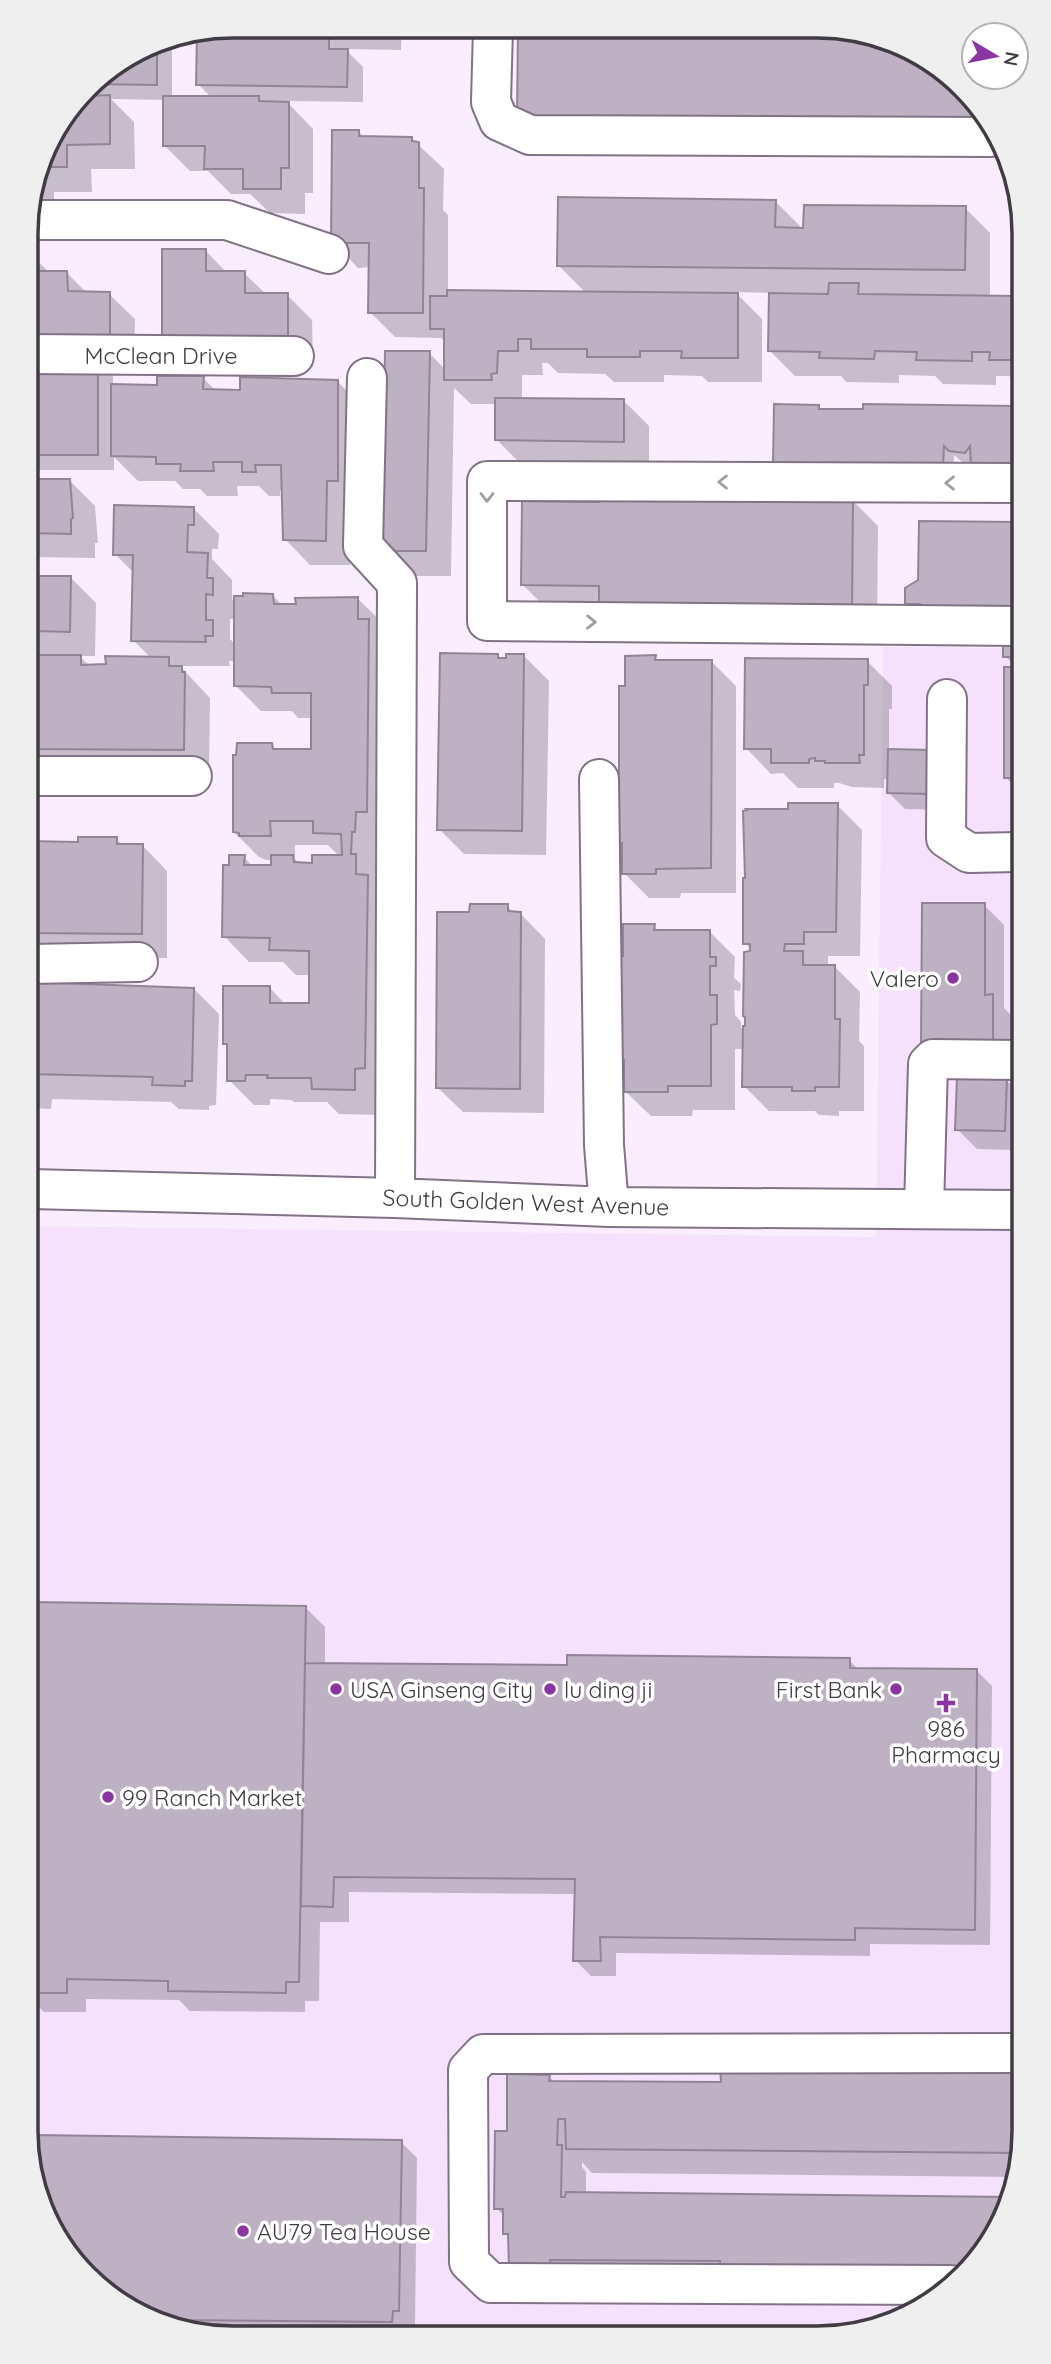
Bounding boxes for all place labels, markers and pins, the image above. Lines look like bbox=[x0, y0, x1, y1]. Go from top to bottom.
place label: Valero bbox=[870, 964, 939, 993]
marker: Valero bbox=[945, 970, 961, 986]
place label: USA Ginseng City bbox=[350, 1675, 533, 1704]
place label: lu ding ji bbox=[564, 1675, 652, 1704]
place label: First Bank bbox=[776, 1675, 882, 1704]
marker: USA Ginseng City bbox=[328, 1681, 344, 1697]
marker: lu ding ji bbox=[542, 1681, 558, 1697]
marker: First Bank bbox=[888, 1681, 904, 1697]
marker: 986 Pharmacy bbox=[938, 1695, 954, 1711]
place label: 986 Pharmacy bbox=[891, 1714, 1001, 1769]
place label: 99 Ranch Market bbox=[122, 1783, 303, 1812]
marker: 99 Ranch Market bbox=[100, 1789, 116, 1805]
place label: AU79 Tea House bbox=[257, 2217, 431, 2246]
marker: AU79 Tea House bbox=[235, 2223, 251, 2239]

